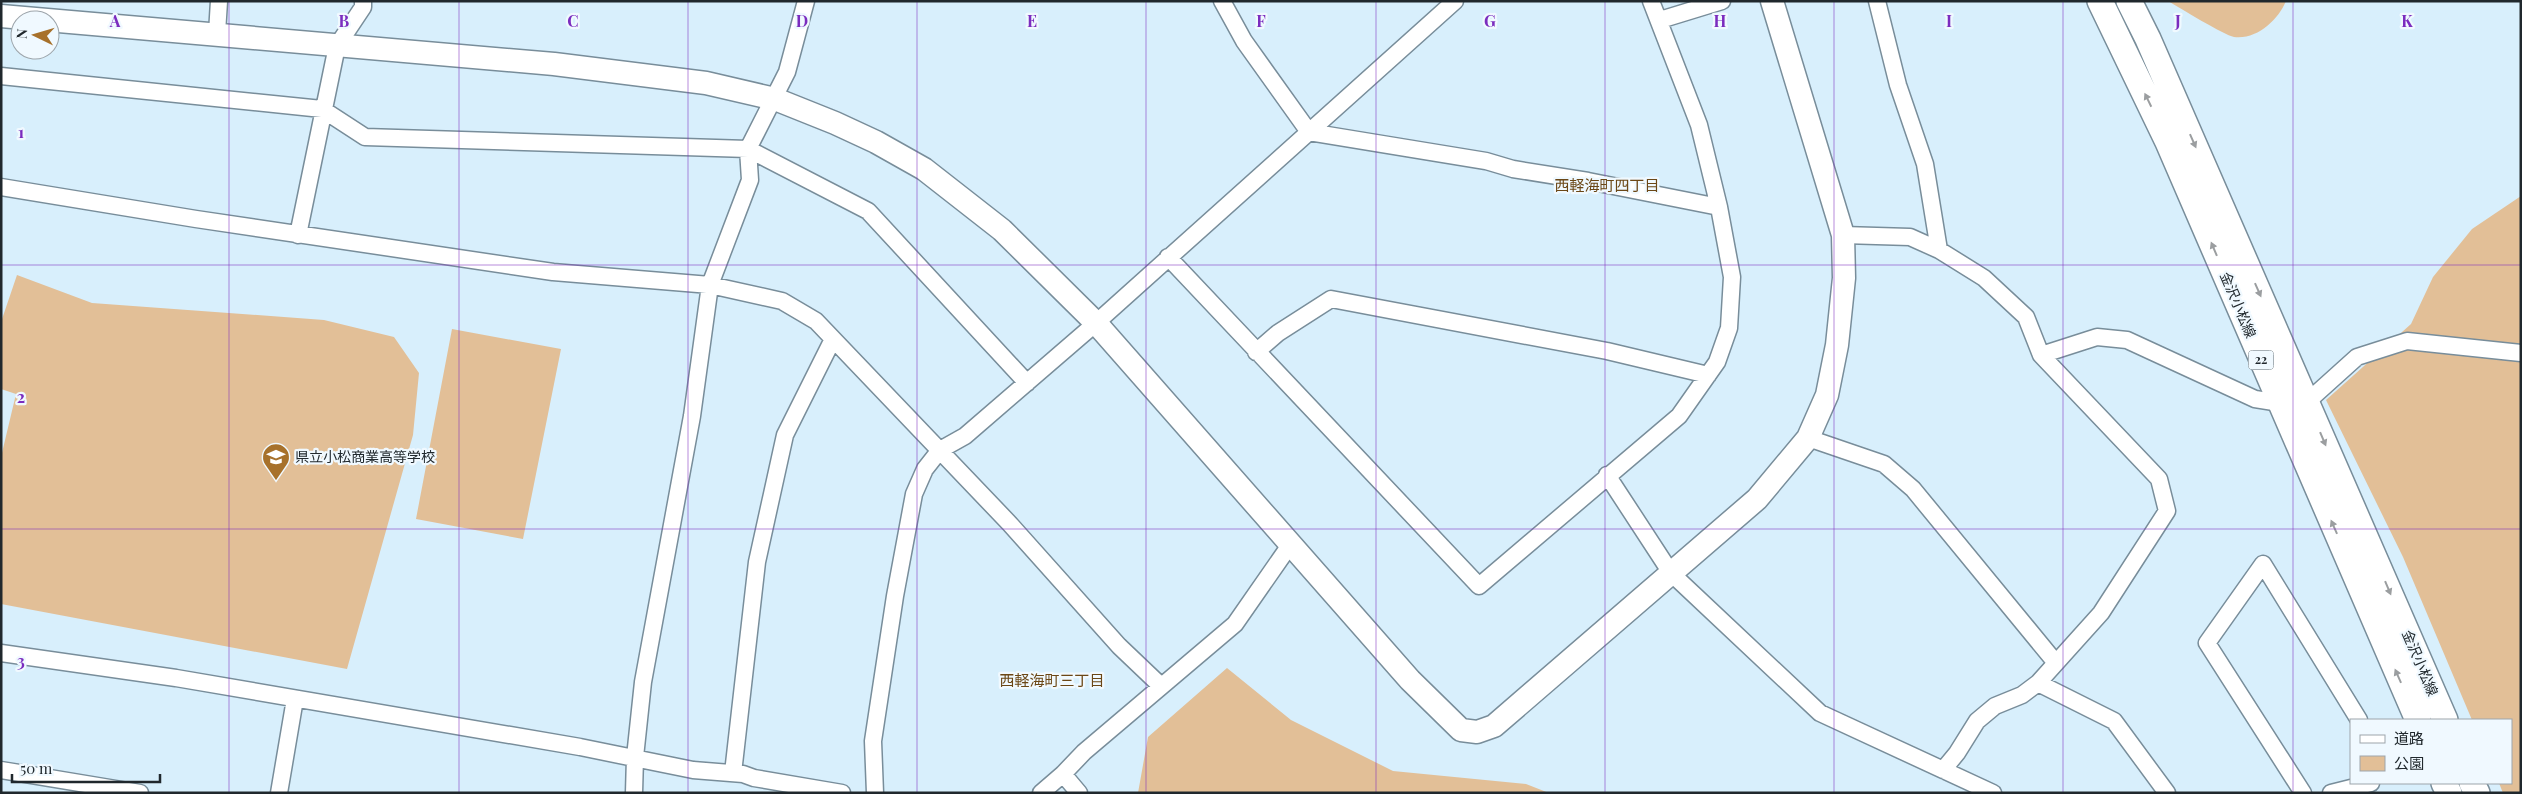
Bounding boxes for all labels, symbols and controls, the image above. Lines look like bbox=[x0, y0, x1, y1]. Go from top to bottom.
north arrow bbox=[10, 10, 60, 60]
text: A bbox=[109, 10, 121, 31]
text: B bbox=[339, 10, 350, 31]
text: C bbox=[567, 10, 579, 31]
text: D bbox=[796, 10, 808, 31]
text: E bbox=[1027, 10, 1037, 31]
text: F bbox=[1256, 10, 1266, 31]
text: G bbox=[1484, 10, 1496, 31]
text: H bbox=[1714, 10, 1727, 31]
text: I bbox=[1946, 10, 1952, 31]
text: J bbox=[2174, 10, 2181, 31]
text: K bbox=[2401, 10, 2413, 31]
text: N bbox=[12, 28, 31, 40]
one-way arrow bbox=[2144, 93, 2152, 107]
text: 1 bbox=[18, 121, 24, 142]
one-way arrow bbox=[2189, 134, 2197, 148]
district label: 西軽海町四丁目 bbox=[1554, 175, 1660, 195]
one-way arrow bbox=[2209, 242, 2217, 256]
street label: 金沢小松線 bbox=[2216, 269, 2261, 341]
one-way arrow bbox=[2254, 283, 2262, 297]
road number: 22 bbox=[2248, 350, 2274, 370]
text: 2 bbox=[17, 386, 25, 407]
one-way arrow bbox=[2320, 432, 2328, 446]
school or university icon: 県立小松商業高等学校 bbox=[261, 442, 291, 481]
place label: 県立小松商業高等学校 bbox=[295, 447, 435, 466]
one-way arrow bbox=[2329, 520, 2337, 534]
one-way arrow bbox=[2384, 581, 2392, 595]
street label: 金沢小松線 bbox=[2398, 627, 2443, 699]
text: 3 bbox=[17, 650, 25, 671]
one-way arrow bbox=[2394, 669, 2402, 683]
district label: 西軽海町三丁目 bbox=[999, 670, 1105, 690]
legend bbox=[2350, 719, 2512, 784]
text: 道路 bbox=[2394, 728, 2424, 748]
scale bar bbox=[12, 752, 160, 784]
text: 公園 bbox=[2394, 753, 2424, 773]
text: 50 m bbox=[20, 758, 53, 778]

